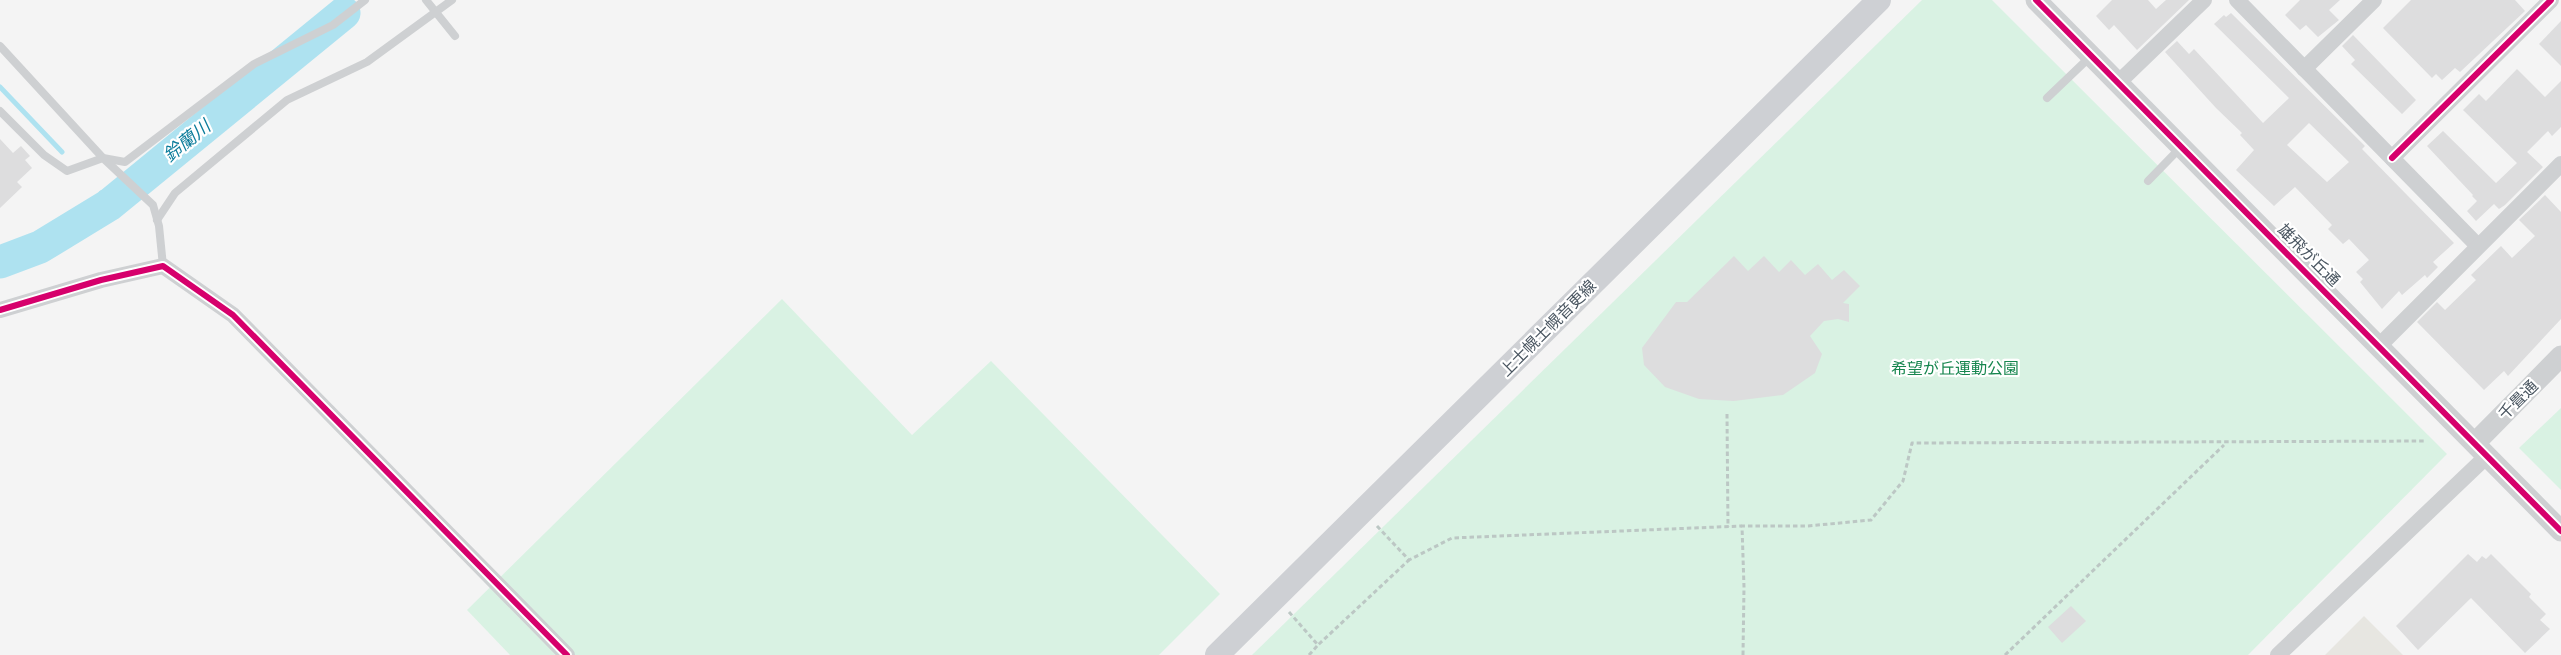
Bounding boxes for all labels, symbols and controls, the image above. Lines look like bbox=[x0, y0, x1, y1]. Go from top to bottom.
water label: 鈴蘭川 bbox=[160, 115, 216, 166]
street label: 雄飛が丘通 bbox=[2275, 221, 2343, 289]
street label: 上士幌士幌音更線 bbox=[1497, 277, 1599, 379]
park label: 希望が丘運動公園 bbox=[1891, 360, 2019, 377]
street label: 千畳通 bbox=[2495, 377, 2541, 423]

